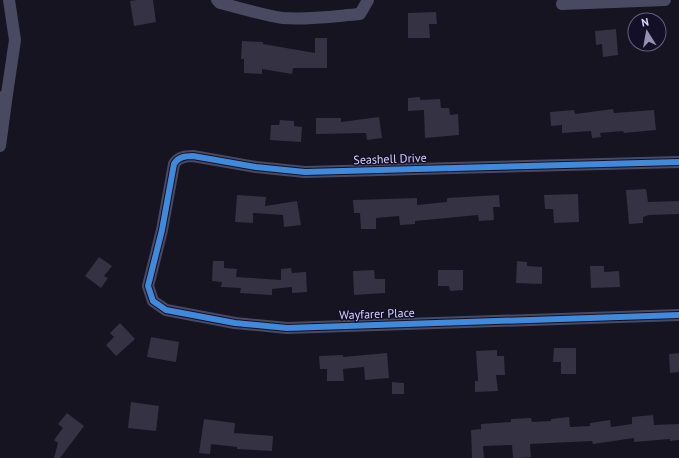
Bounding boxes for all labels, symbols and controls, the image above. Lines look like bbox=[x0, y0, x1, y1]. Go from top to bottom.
north arrow bbox=[627, 12, 667, 52]
text: N bbox=[640, 15, 650, 30]
street label: Seashell Drive bbox=[353, 150, 427, 167]
street label: Wayfarer Place bbox=[339, 305, 415, 322]

